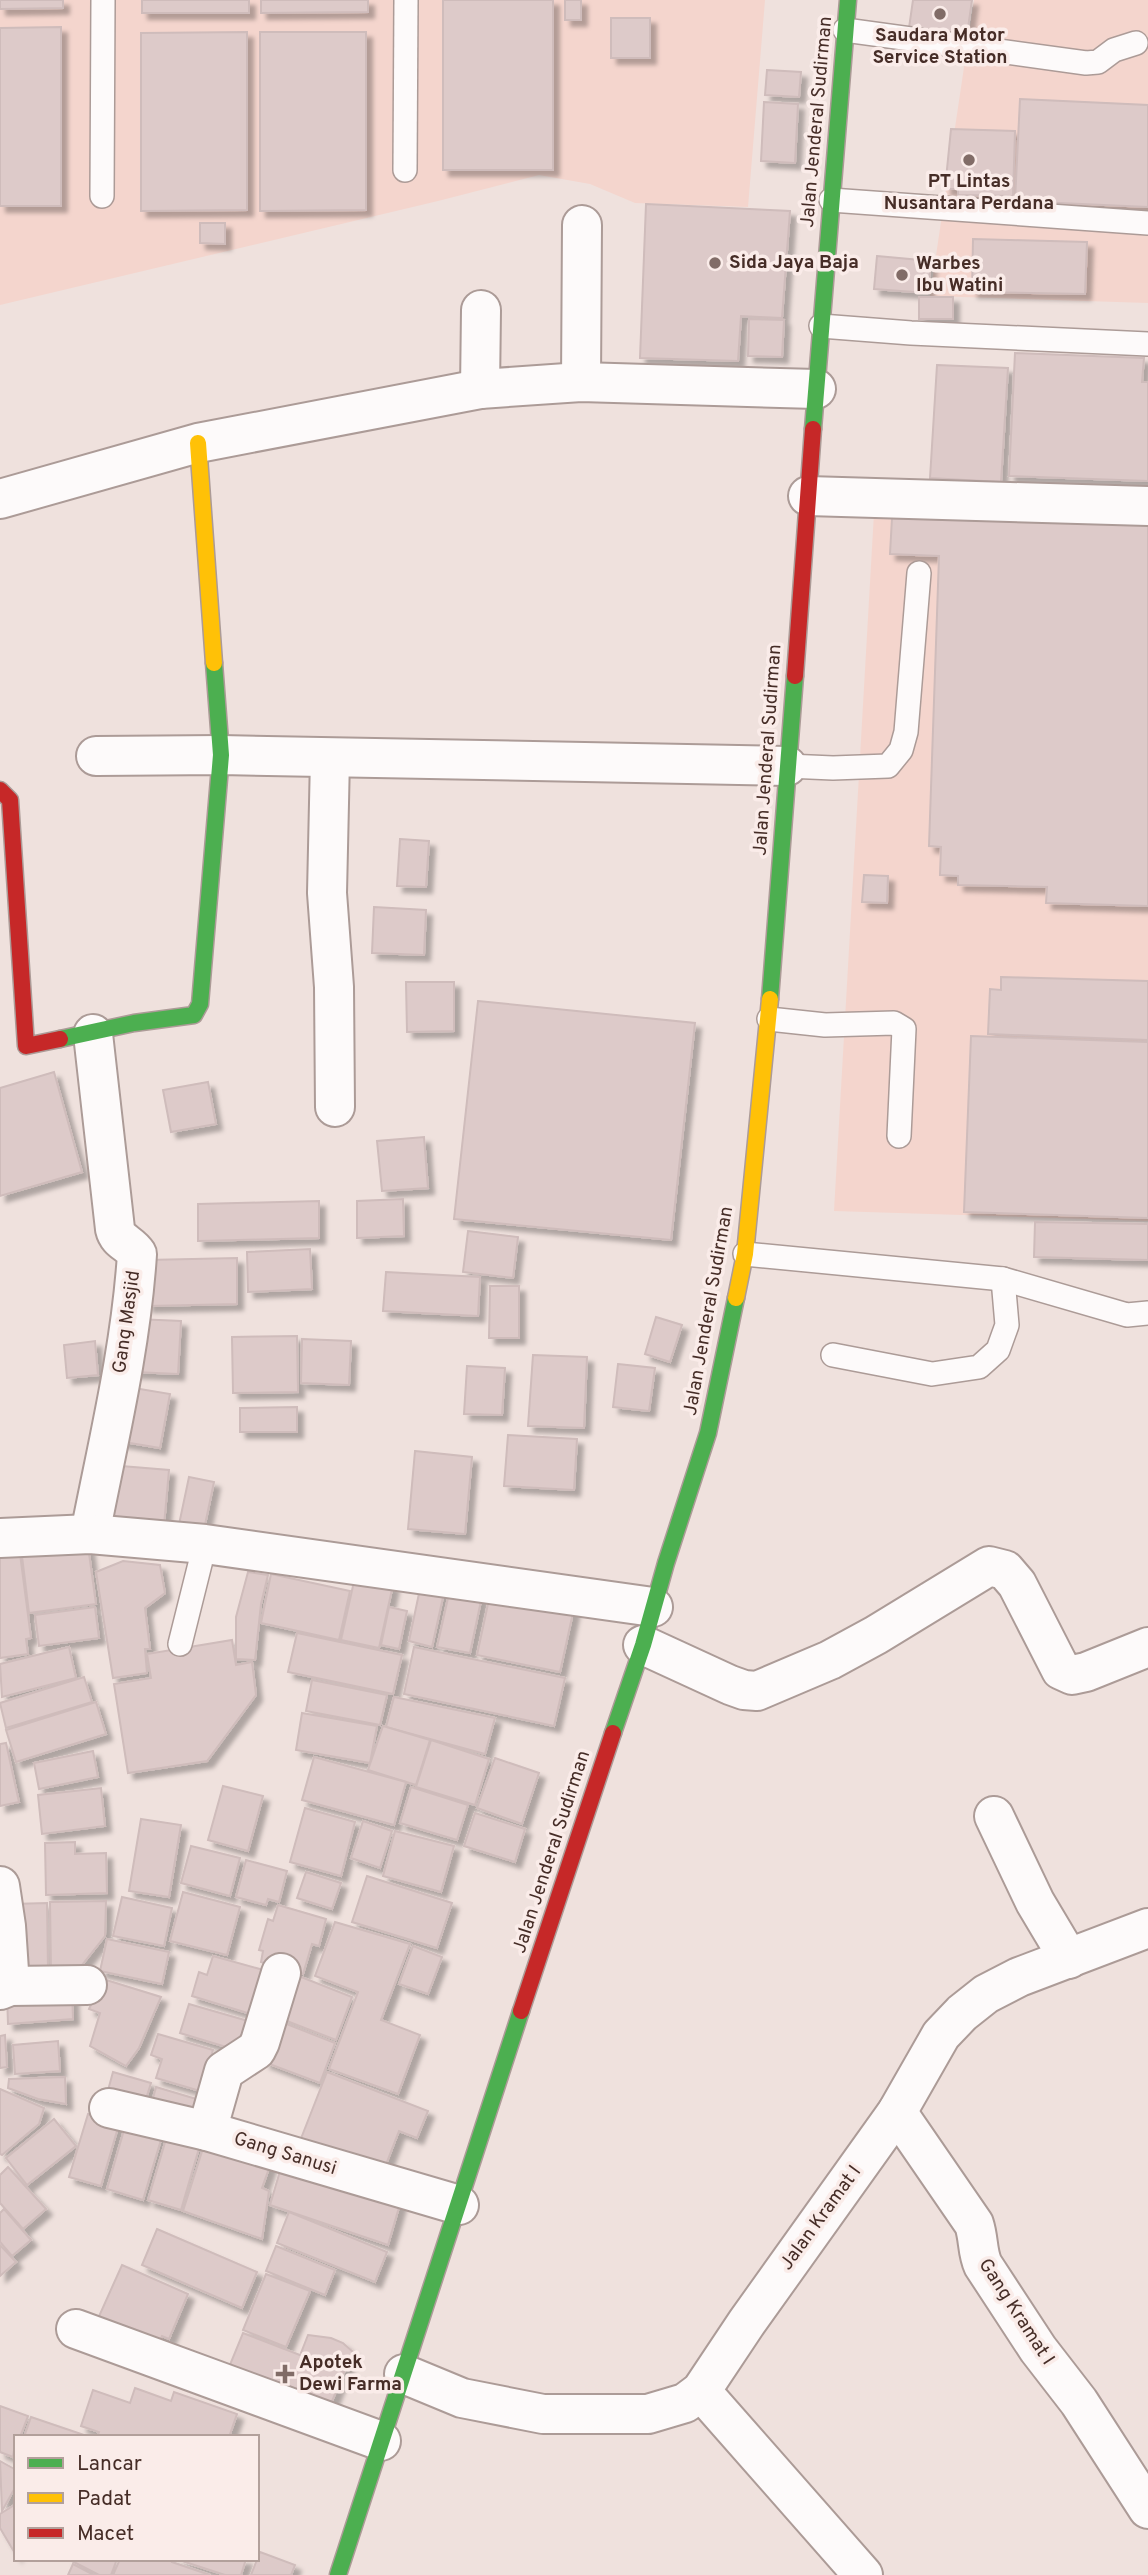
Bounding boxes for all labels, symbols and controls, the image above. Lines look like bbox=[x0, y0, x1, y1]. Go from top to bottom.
marker: Saudara Motor Service Station bbox=[932, 6, 948, 22]
street label: Jalan Jenderal Sudirman bbox=[796, 15, 838, 229]
place label: Saudara Motor Service Station bbox=[872, 24, 1008, 70]
marker: PT Lintas Nusantara Perdana bbox=[961, 152, 977, 168]
place label: PT Lintas Nusantara Perdana bbox=[884, 170, 1054, 216]
place label: Sida Jaya Baja bbox=[729, 251, 859, 275]
place label: Warbes Ibu Watini bbox=[916, 252, 1003, 298]
marker: Sida Jaya Baja bbox=[707, 255, 723, 271]
marker: Warbes Ibu Watini bbox=[894, 267, 910, 283]
street label: Jalan Jenderal Sudirman bbox=[749, 643, 787, 857]
street label: Jalan Jenderal Sudirman bbox=[679, 1205, 739, 1417]
street label: Gang Masjid bbox=[108, 1269, 146, 1375]
street label: Jalan Jenderal Sudirman bbox=[508, 1747, 596, 1957]
street label: Gang Sanusi bbox=[231, 2127, 339, 2181]
street label: Jalan Kramat I bbox=[775, 2161, 867, 2275]
street label: Gang Kramat I bbox=[973, 2254, 1059, 2370]
place label: Apotek Dewi Farma bbox=[299, 2351, 402, 2397]
marker: Apotek Dewi Farma bbox=[277, 2366, 293, 2382]
legend bbox=[14, 2435, 259, 2561]
text: Lancar bbox=[77, 2451, 142, 2478]
text: Padat bbox=[77, 2486, 132, 2513]
text: Macet bbox=[77, 2521, 134, 2548]

